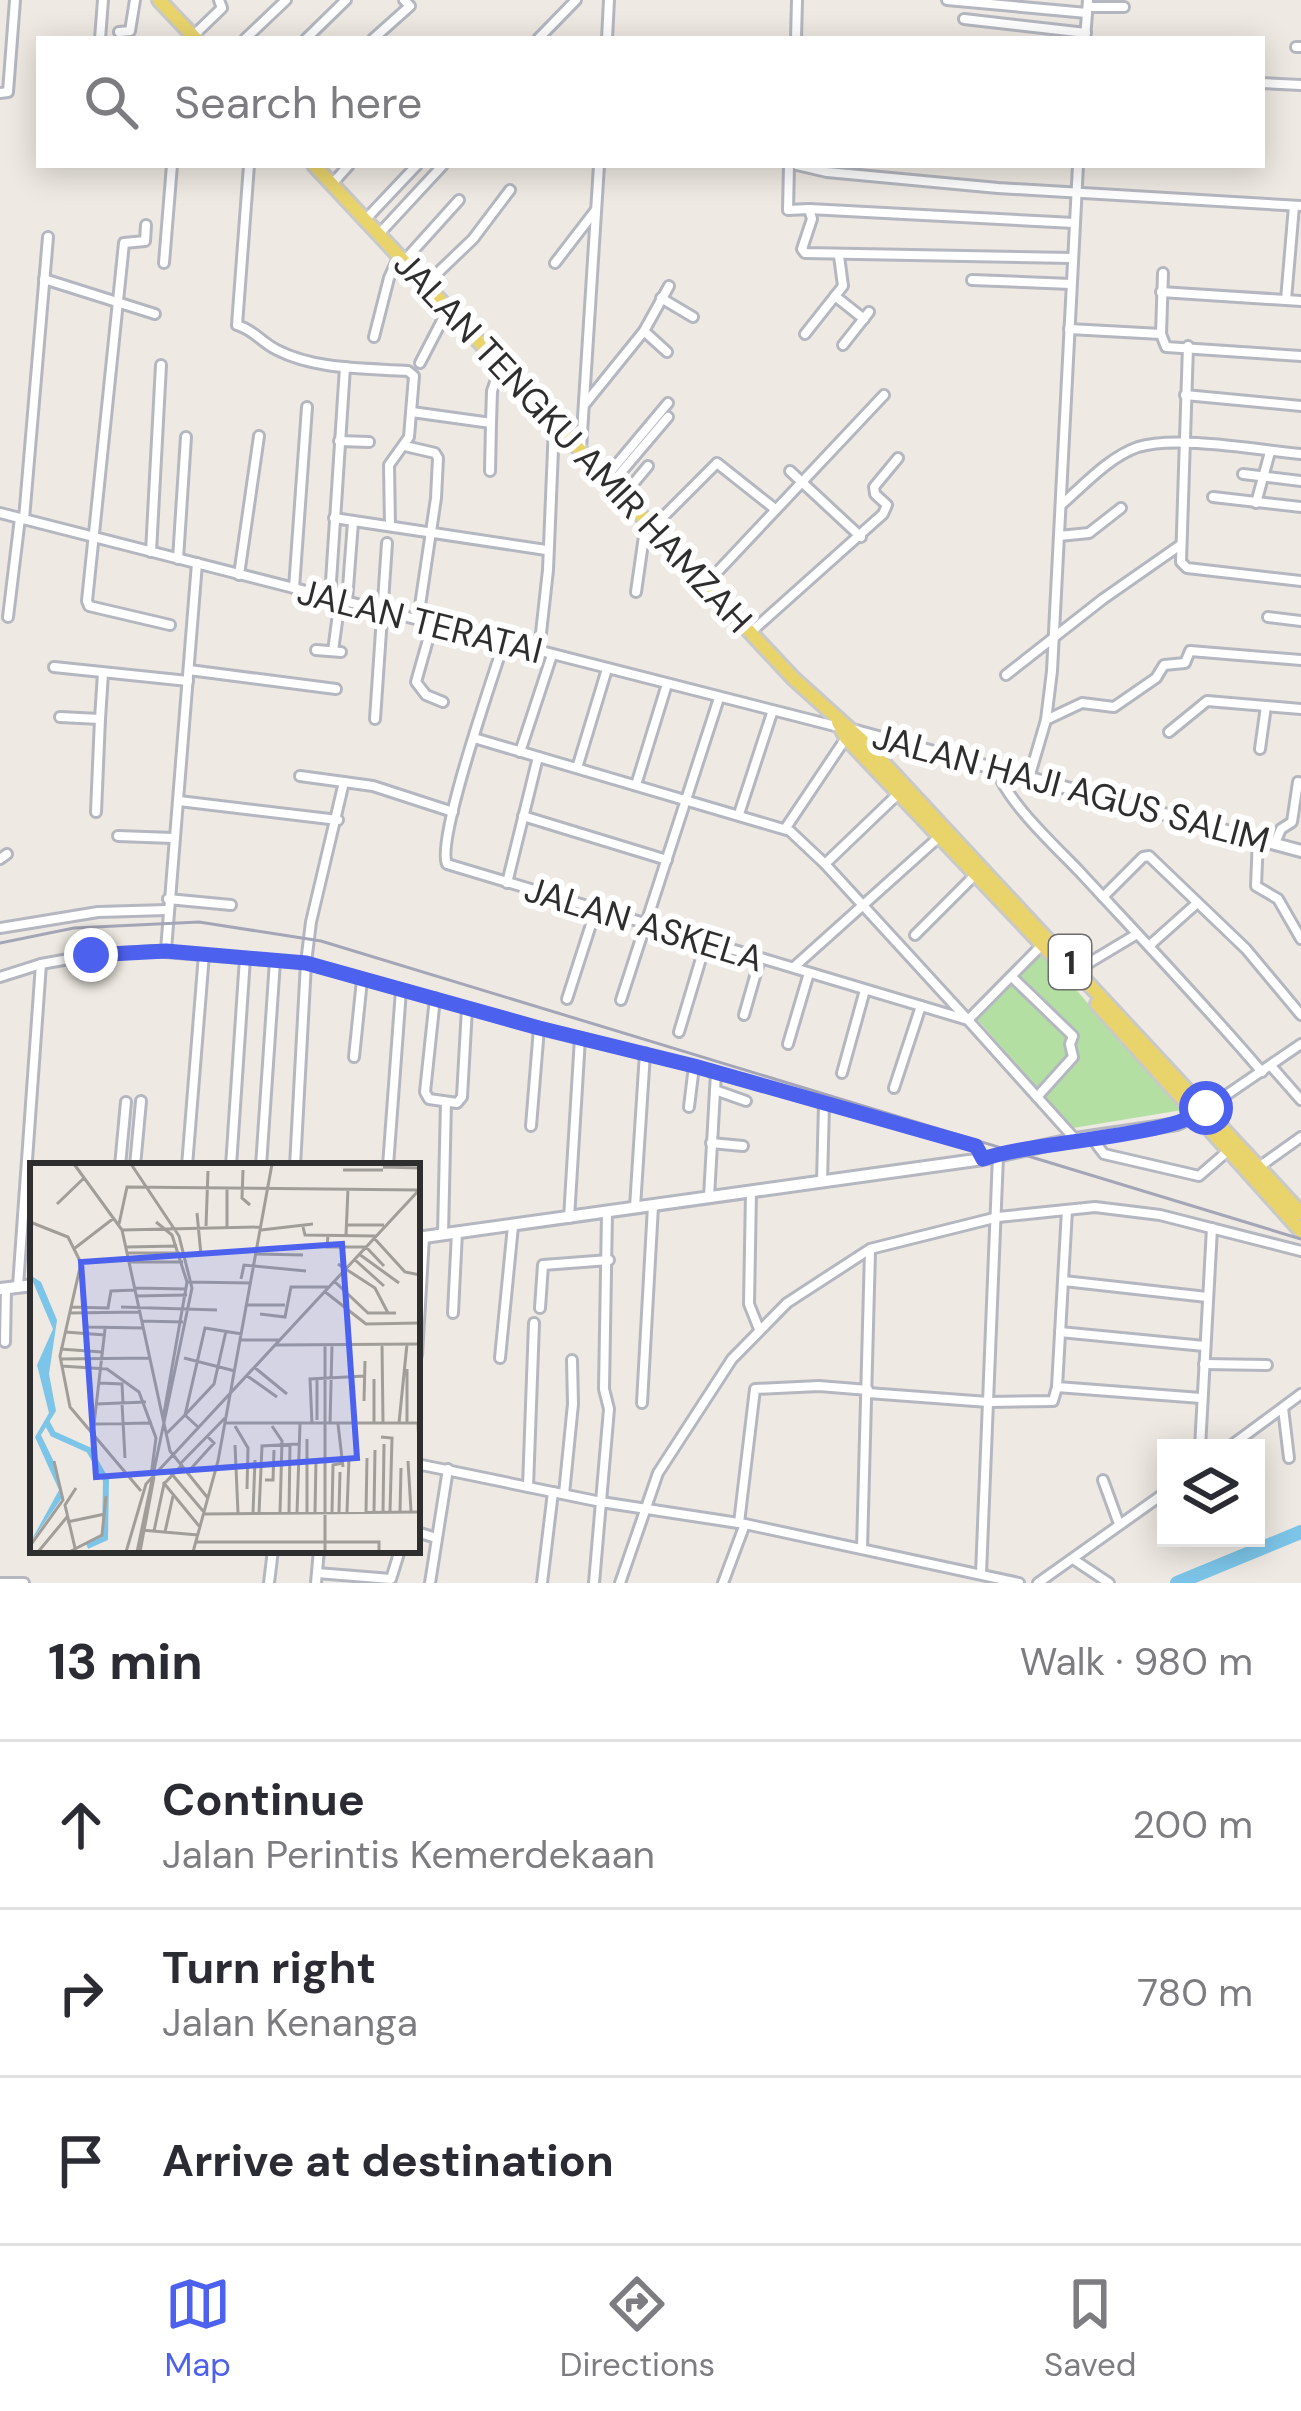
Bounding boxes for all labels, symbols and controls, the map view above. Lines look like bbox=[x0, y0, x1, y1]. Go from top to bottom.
search box bbox=[36, 36, 1265, 168]
icon: search bbox=[78, 69, 144, 135]
text: Search here bbox=[174, 73, 422, 132]
street label: JALAN TENGKU AMIR HAMZAH bbox=[384, 241, 762, 643]
street label: JALAN TERATAI bbox=[293, 568, 547, 674]
street label: JALAN HAJI AGUS SALIM bbox=[867, 712, 1275, 864]
street label: JALAN ASKELA bbox=[519, 865, 769, 983]
route end bbox=[64, 928, 118, 982]
road number: 1 bbox=[1049, 935, 1091, 989]
route start bbox=[1179, 1081, 1233, 1135]
inset map bbox=[30, 1163, 420, 1553]
map controls bbox=[1157, 1439, 1265, 1547]
button: layers bbox=[1157, 1439, 1265, 1547]
text: 13 min bbox=[48, 1628, 203, 1695]
text: Walk · 980 m bbox=[1020, 1636, 1253, 1687]
text: Continue bbox=[162, 1770, 365, 1829]
icon: ahead bbox=[48, 1792, 114, 1858]
text: 200 m bbox=[1132, 1799, 1253, 1850]
text: Jalan Perintis Kemerdekaan bbox=[162, 1829, 655, 1880]
text: Turn right bbox=[162, 1938, 376, 1997]
icon: right bbox=[48, 1960, 114, 2026]
text: 780 m bbox=[1137, 1967, 1253, 2018]
text: Jalan Kenanga bbox=[162, 1997, 418, 2048]
icon: arrive bbox=[48, 2128, 114, 2194]
text: Arrive at destination bbox=[162, 2131, 614, 2190]
tab: Map bbox=[164, 2271, 231, 2386]
tab: Directions bbox=[560, 2271, 715, 2386]
tab: Saved bbox=[1044, 2271, 1137, 2386]

